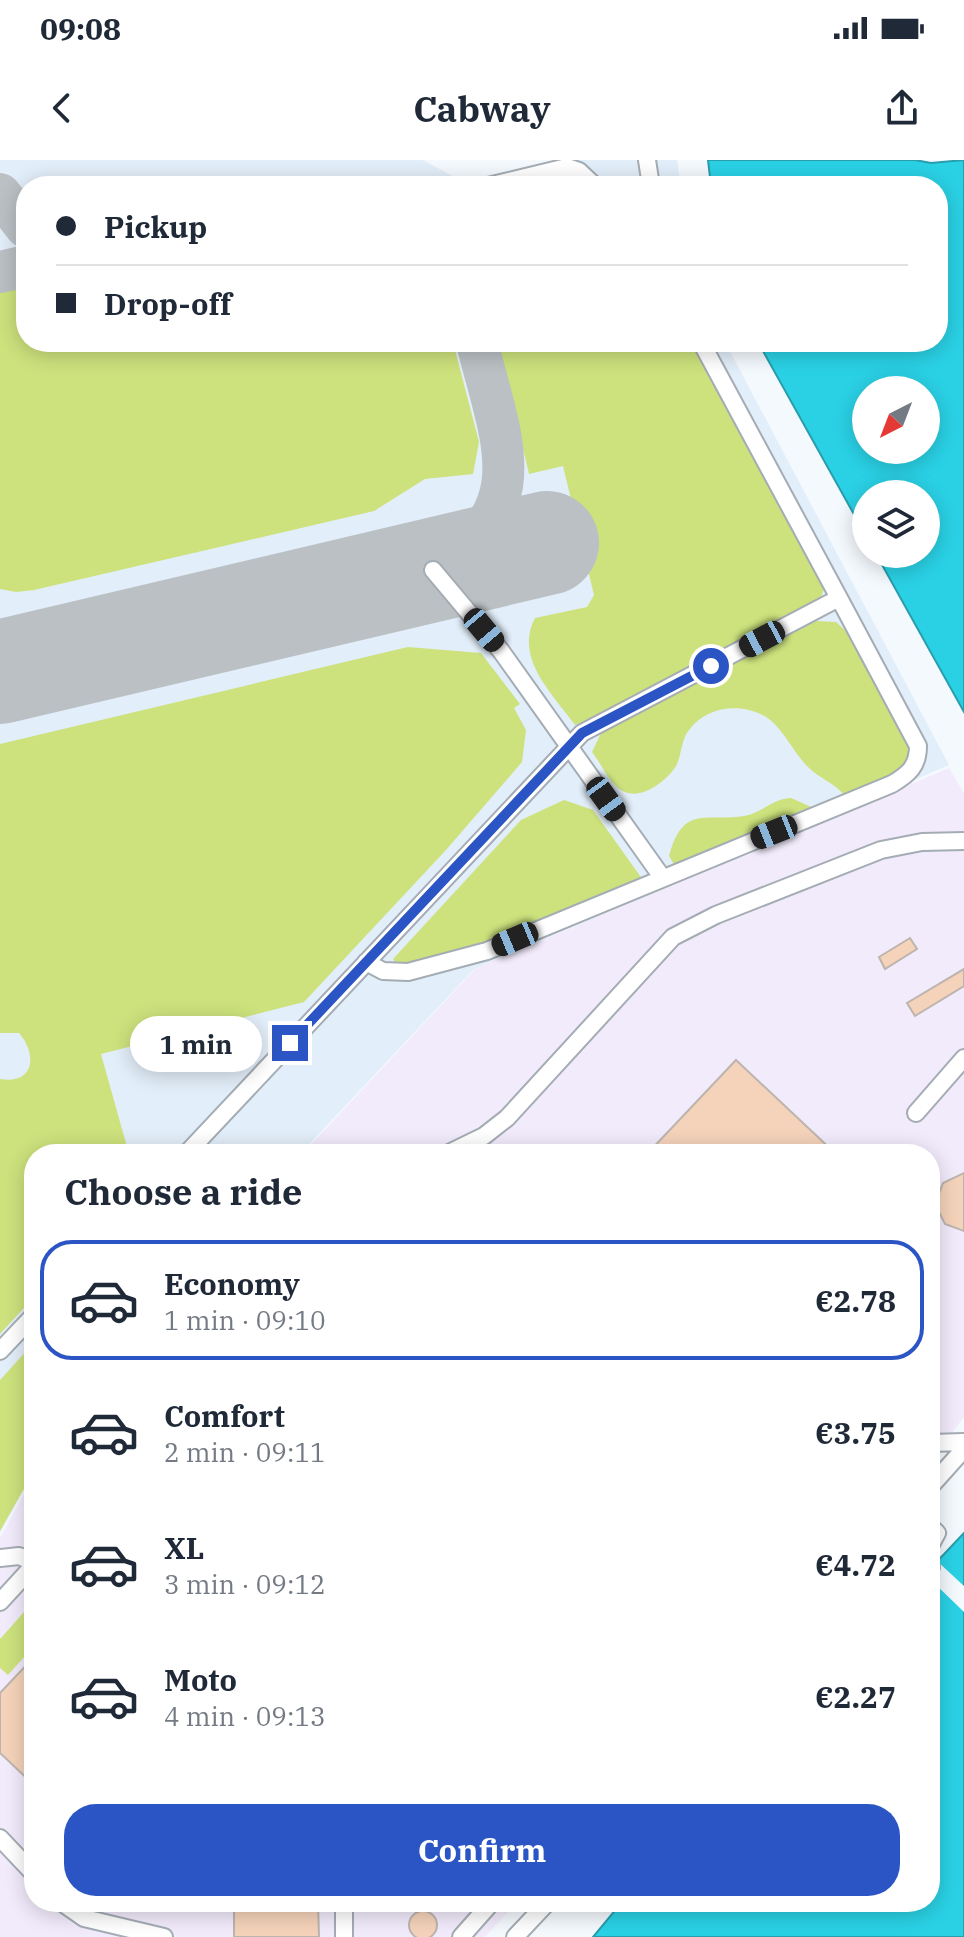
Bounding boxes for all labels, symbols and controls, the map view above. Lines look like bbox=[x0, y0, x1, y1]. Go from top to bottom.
text: 09:08 bbox=[40, 9, 121, 48]
text: Cabway bbox=[413, 85, 551, 132]
icon: back bbox=[40, 86, 84, 130]
icon: share bbox=[880, 86, 924, 130]
text: Pickup bbox=[104, 207, 207, 246]
text: Drop-off bbox=[104, 284, 232, 323]
north arrow bbox=[852, 376, 940, 464]
map controls bbox=[852, 376, 940, 568]
button: layers bbox=[852, 480, 940, 568]
car bbox=[459, 604, 509, 656]
car bbox=[735, 617, 789, 661]
route start bbox=[693, 648, 729, 684]
car bbox=[582, 773, 630, 825]
car bbox=[747, 812, 801, 852]
car bbox=[488, 919, 542, 959]
callout: 1 min bbox=[130, 1015, 262, 1071]
route end bbox=[272, 1025, 308, 1061]
text: 1 min bbox=[160, 1027, 232, 1061]
text: Choose a ride bbox=[64, 1168, 303, 1215]
icon: car bbox=[68, 1264, 140, 1336]
text: Economy bbox=[164, 1264, 300, 1303]
text: €2.78 bbox=[815, 1281, 896, 1320]
text: 1 min · 09:10 bbox=[164, 1303, 326, 1337]
icon: car bbox=[68, 1396, 140, 1468]
text: Comfort bbox=[164, 1396, 285, 1435]
text: €3.75 bbox=[815, 1413, 896, 1452]
text: 2 min · 09:11 bbox=[164, 1435, 326, 1469]
icon: car bbox=[68, 1528, 140, 1600]
text: XL bbox=[164, 1528, 204, 1567]
text: €4.72 bbox=[815, 1545, 896, 1584]
text: 3 min · 09:12 bbox=[164, 1567, 326, 1601]
icon: car bbox=[68, 1660, 140, 1732]
text: Moto bbox=[164, 1660, 237, 1699]
text: €2.27 bbox=[815, 1677, 896, 1716]
text: 4 min · 09:13 bbox=[164, 1699, 326, 1733]
button: Confirm bbox=[64, 1804, 900, 1896]

